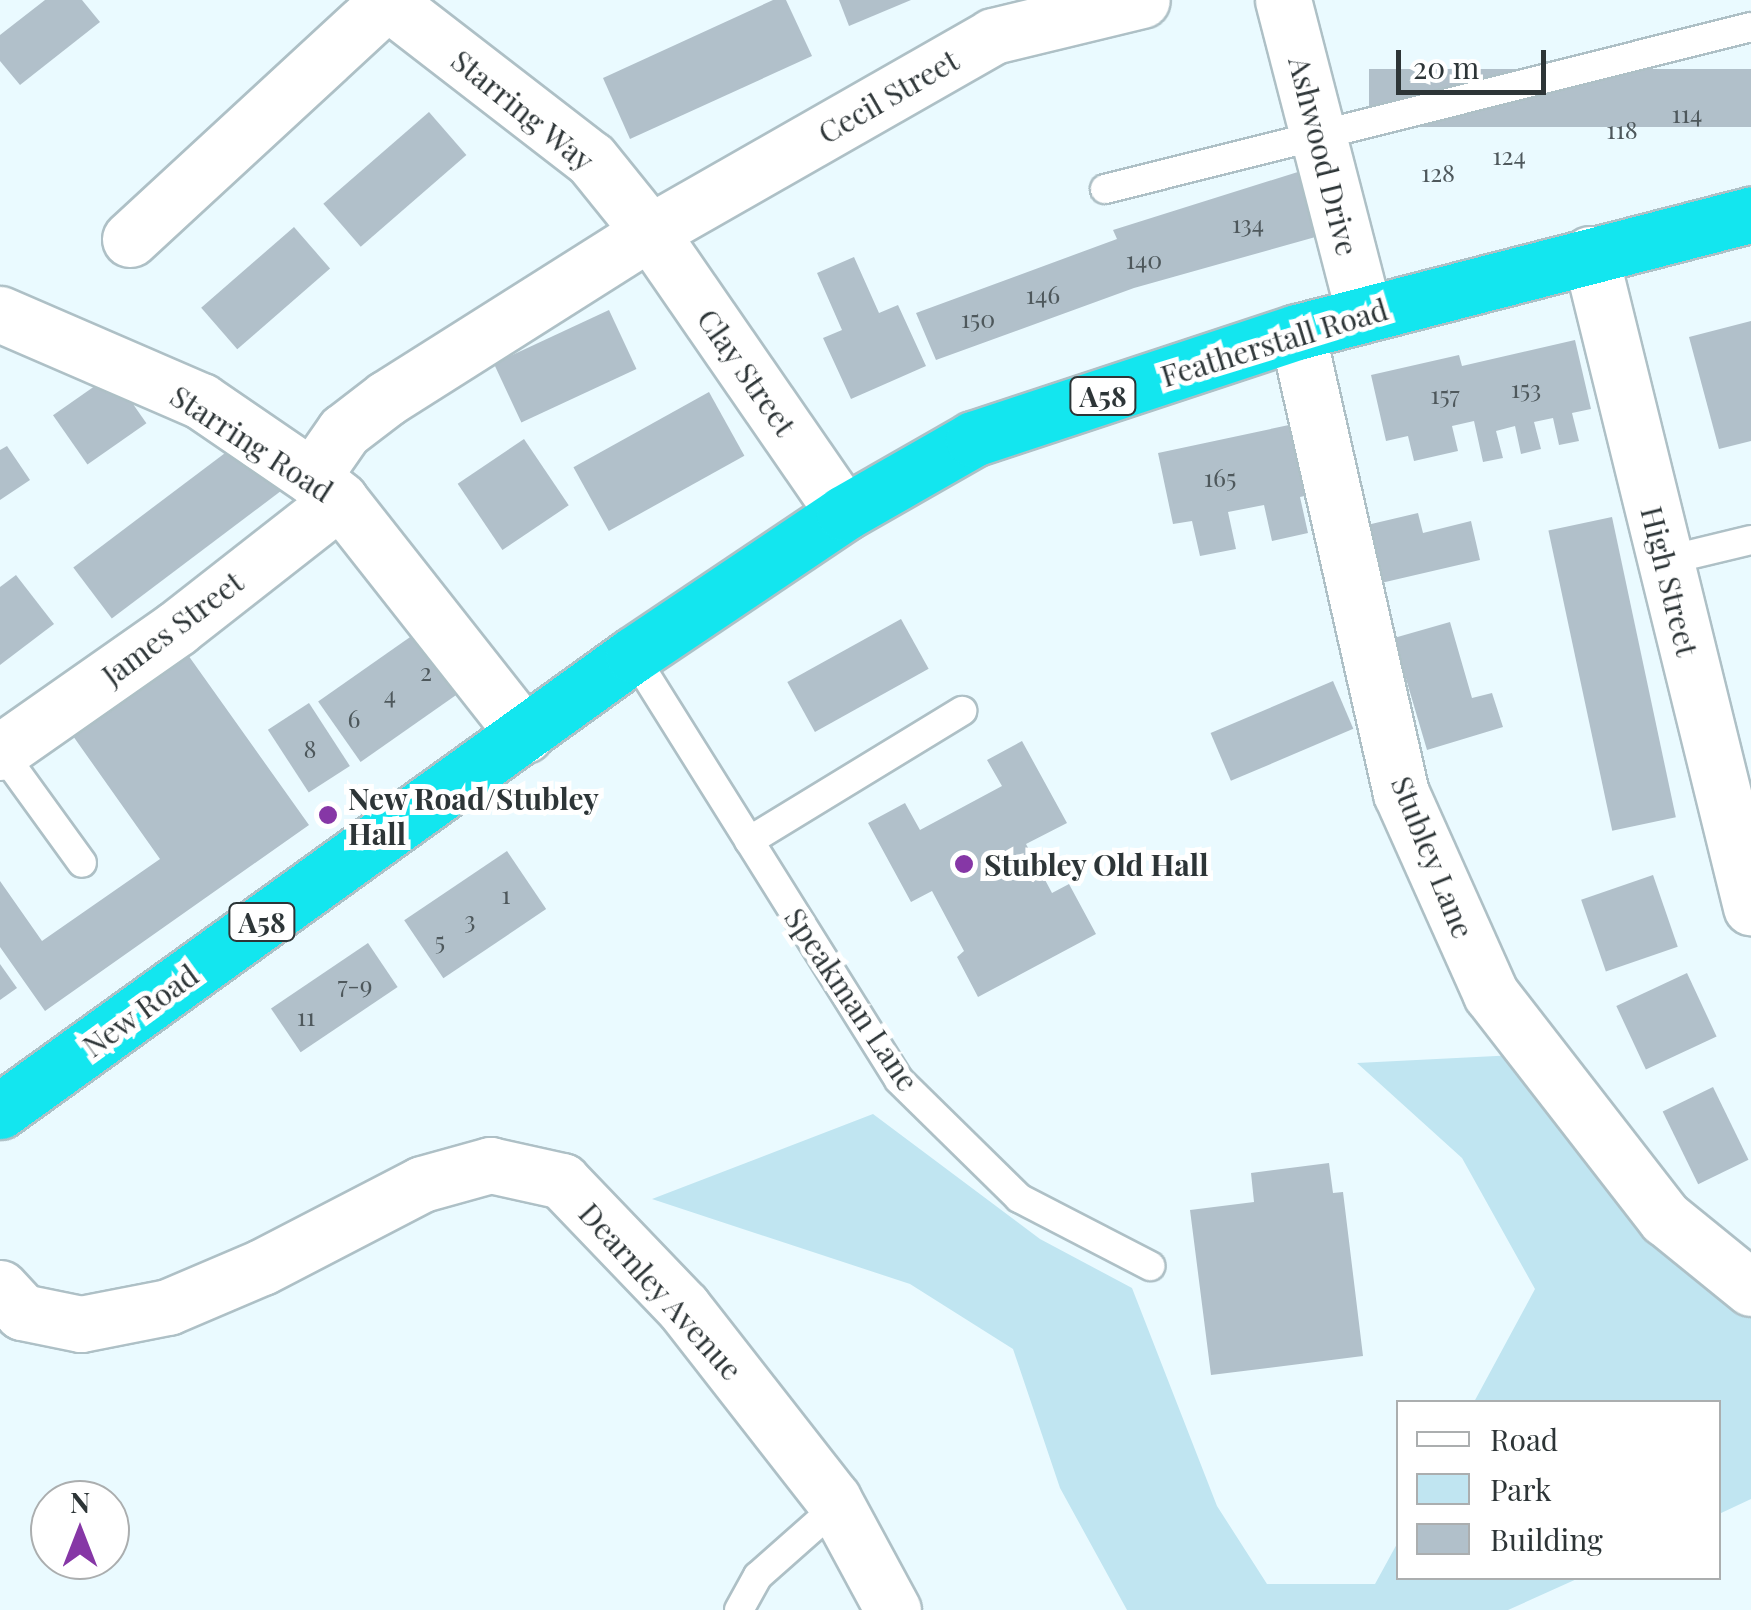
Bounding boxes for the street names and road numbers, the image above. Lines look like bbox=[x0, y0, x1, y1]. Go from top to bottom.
street label: Starring Way bbox=[444, 41, 602, 179]
street label: Cecil Street bbox=[812, 41, 964, 151]
street label: Ashwood Drive bbox=[1282, 53, 1366, 259]
street label: Featherstall Road bbox=[1156, 290, 1392, 394]
street label: Clay Street bbox=[690, 301, 804, 443]
road number: A58 bbox=[1068, 373, 1138, 419]
street label: Starring Road bbox=[164, 377, 340, 509]
street label: High Street bbox=[1634, 502, 1706, 660]
street label: James Street bbox=[94, 563, 250, 693]
street label: Stubley Lane bbox=[1384, 770, 1482, 944]
road number: A58 bbox=[227, 899, 297, 945]
street label: Speakman Lane bbox=[778, 901, 926, 1097]
street label: New Road bbox=[75, 956, 205, 1064]
street label: Dearnley Avenue bbox=[571, 1194, 751, 1388]

